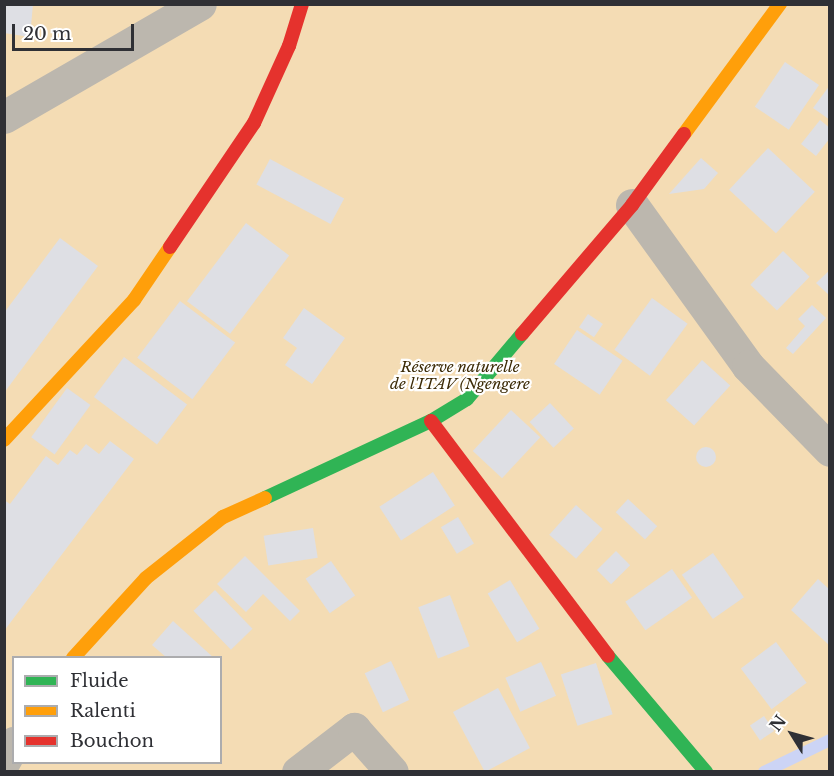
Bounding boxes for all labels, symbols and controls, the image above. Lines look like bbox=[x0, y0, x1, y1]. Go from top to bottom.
scale bar bbox=[15, 12, 136, 50]
text: 20 m bbox=[23, 23, 71, 45]
park label: Réserve naturelle de l'ITAV (Ngengere bbox=[390, 357, 530, 392]
legend bbox=[12, 656, 222, 764]
text: Fluide bbox=[70, 670, 129, 692]
text: Ralenti bbox=[70, 700, 136, 722]
north arrow bbox=[762, 704, 822, 764]
text: N bbox=[765, 711, 790, 735]
text: Bouchon bbox=[70, 730, 154, 752]

